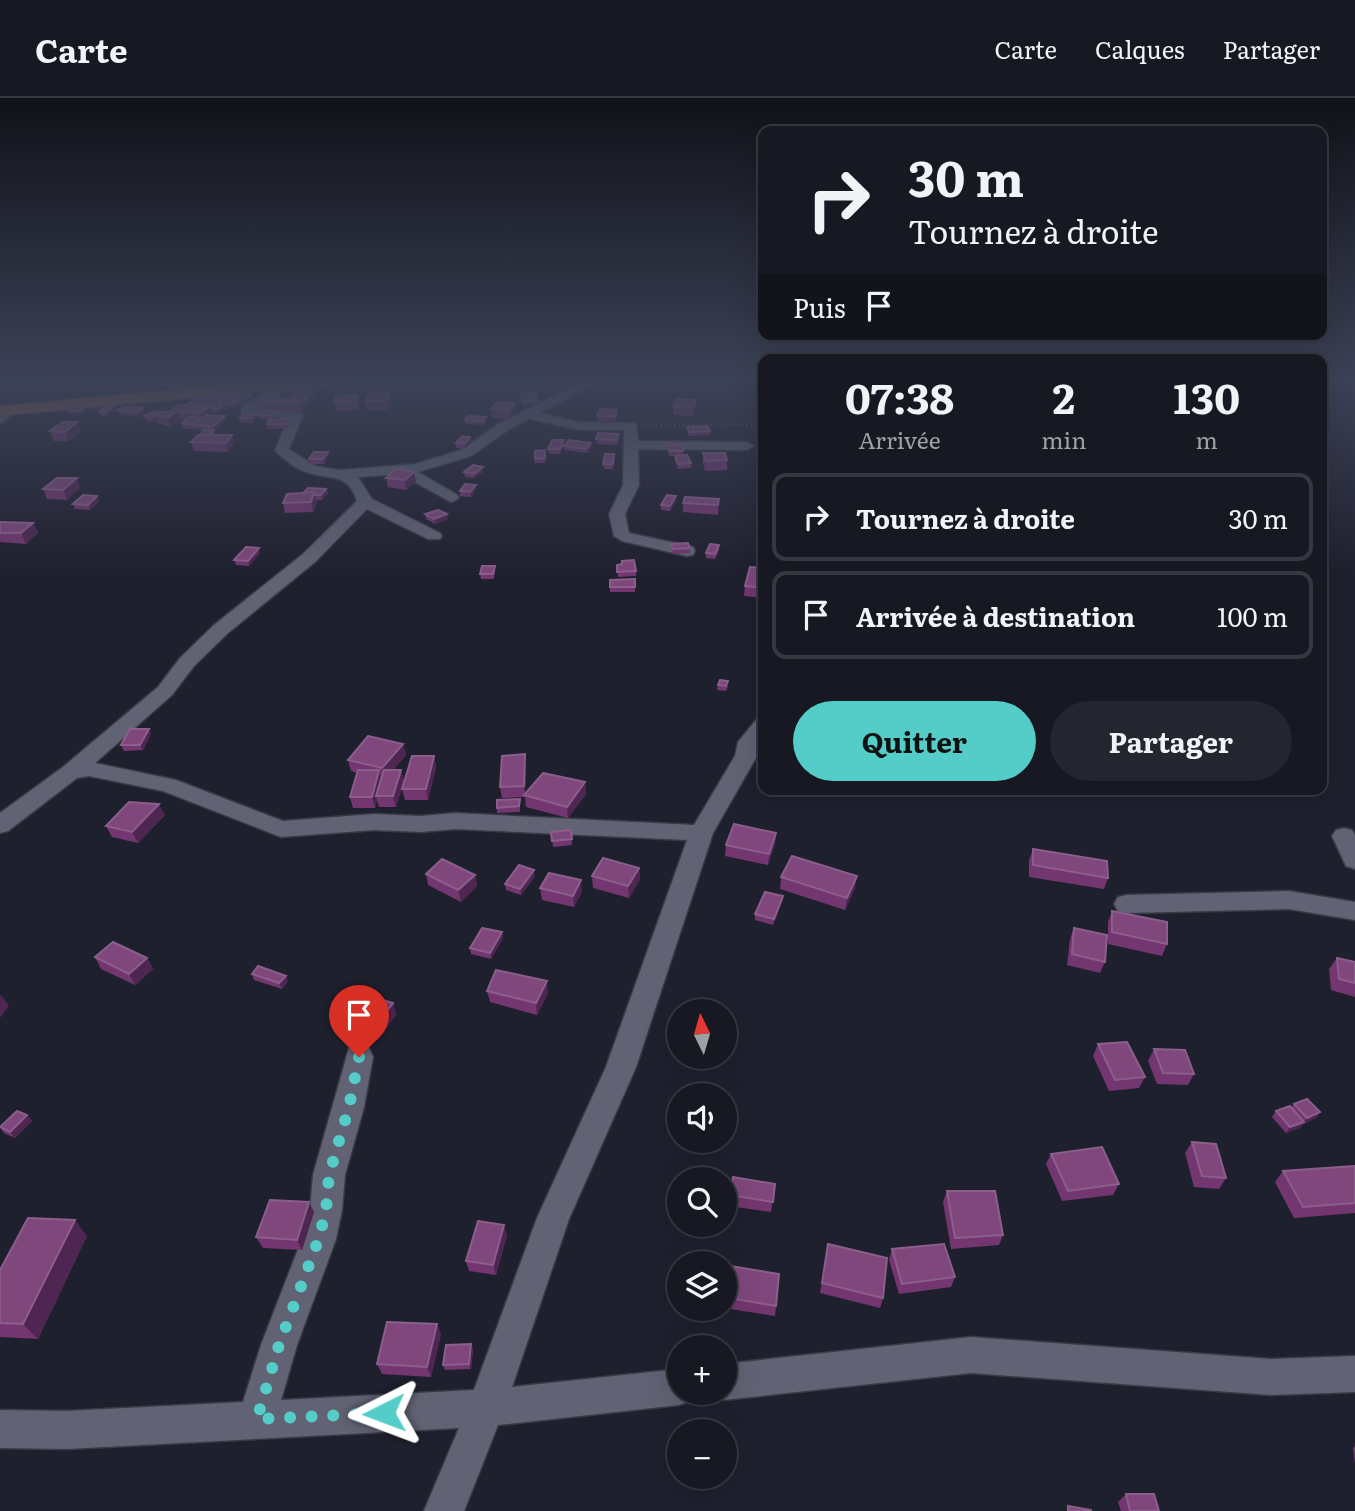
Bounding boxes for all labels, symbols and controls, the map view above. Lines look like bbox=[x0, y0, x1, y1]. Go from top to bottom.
text: Carte bbox=[35, 24, 128, 73]
text: Carte bbox=[994, 31, 1057, 66]
text: Calques bbox=[1095, 31, 1185, 66]
text: Partager bbox=[1223, 31, 1320, 66]
text: 30 m bbox=[908, 139, 1024, 212]
icon: right bbox=[793, 154, 884, 245]
text: Tournez à droite bbox=[908, 206, 1159, 254]
text: Puis bbox=[793, 287, 846, 326]
icon: arrive bbox=[860, 287, 898, 325]
text: 07:38 bbox=[845, 365, 954, 427]
text: 2 bbox=[1053, 365, 1075, 427]
text: 130 bbox=[1173, 365, 1240, 427]
text: Arrivée bbox=[859, 422, 941, 456]
text: min bbox=[1041, 422, 1086, 456]
text: m bbox=[1196, 422, 1218, 456]
icon: right bbox=[797, 498, 835, 536]
text: Tournez à droite bbox=[856, 498, 1075, 537]
text: 30 m bbox=[1228, 498, 1288, 537]
icon: arrive bbox=[797, 596, 835, 634]
text: Arrivée à destination bbox=[856, 596, 1135, 635]
text: 100 m bbox=[1217, 596, 1288, 635]
button: Quitter bbox=[793, 701, 1036, 781]
button: Partager bbox=[1050, 701, 1292, 781]
pin bbox=[329, 985, 389, 1057]
icon: arrive bbox=[340, 996, 378, 1034]
north arrow bbox=[667, 999, 737, 1069]
map controls bbox=[667, 999, 737, 1489]
button: sound bbox=[667, 1083, 737, 1153]
button: search bbox=[667, 1167, 737, 1237]
button: layers bbox=[667, 1251, 737, 1321]
button: + bbox=[667, 1335, 737, 1405]
position arrow bbox=[347, 1376, 421, 1450]
button: − bbox=[667, 1419, 737, 1489]

